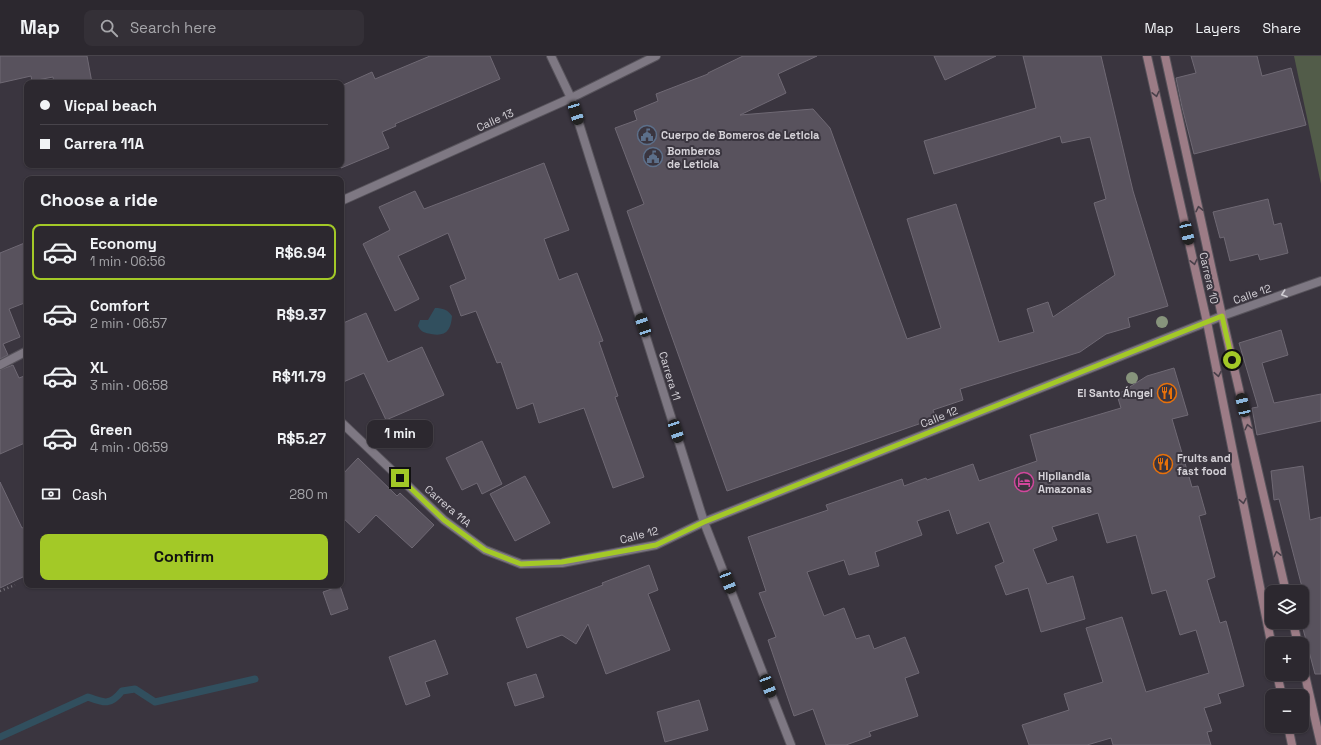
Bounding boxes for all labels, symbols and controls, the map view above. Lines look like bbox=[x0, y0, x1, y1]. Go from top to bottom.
search box bbox=[84, 10, 364, 46]
text: Map bbox=[20, 15, 60, 40]
icon: search bbox=[98, 17, 120, 39]
text: Search here bbox=[130, 18, 216, 37]
text: Map bbox=[1144, 19, 1174, 37]
text: Layers bbox=[1196, 19, 1240, 37]
text: Share bbox=[1262, 19, 1301, 37]
one-way arrow bbox=[1151, 91, 1159, 97]
text: Vicpal beach bbox=[64, 96, 157, 115]
car bbox=[567, 100, 585, 126]
street label: Calle 13 bbox=[474, 105, 516, 134]
public building icon: Cuerpo de Bomeros de Leticia bbox=[636, 124, 658, 146]
place label: Cuerpo de Bomeros de Leticia bbox=[661, 128, 820, 142]
text: Carrera 11A bbox=[64, 134, 144, 153]
place label: Bomberos de Leticia bbox=[667, 144, 721, 171]
public building icon: Bomberos de Leticia bbox=[642, 146, 664, 168]
text: Choose a ride bbox=[40, 188, 158, 211]
one-way arrow bbox=[1195, 206, 1203, 212]
car bbox=[1178, 220, 1196, 246]
icon: car bbox=[42, 234, 78, 270]
text: Economy bbox=[90, 234, 157, 253]
text: R$6.94 bbox=[275, 243, 326, 262]
street label: Carrera 10 bbox=[1196, 251, 1222, 305]
text: 1 min · 06:56 bbox=[90, 253, 166, 270]
one-way arrow bbox=[1189, 259, 1197, 265]
street label: Calle 12 bbox=[1231, 281, 1273, 307]
one-way arrow bbox=[1281, 289, 1288, 297]
icon: car bbox=[42, 296, 78, 332]
text: Comfort bbox=[90, 296, 150, 315]
text: R$9.37 bbox=[276, 305, 326, 324]
car bbox=[634, 312, 652, 338]
text: 2 min · 06:57 bbox=[90, 315, 167, 332]
street label: Carrera 11 bbox=[656, 350, 684, 402]
route start bbox=[1223, 351, 1241, 369]
icon: car bbox=[42, 358, 78, 394]
text: XL bbox=[90, 358, 108, 377]
text: R$11.79 bbox=[272, 367, 326, 386]
one-way arrow bbox=[1213, 370, 1221, 377]
text: 3 min · 06:58 bbox=[90, 377, 168, 394]
restaurant icon: El Santo Ángel bbox=[1156, 382, 1178, 404]
place label: El Santo Ángel bbox=[1077, 386, 1153, 400]
car bbox=[1234, 392, 1252, 418]
street label: Calle 12 bbox=[918, 403, 960, 431]
car bbox=[667, 418, 685, 444]
icon: car bbox=[42, 420, 78, 456]
text: Green bbox=[90, 420, 132, 439]
callout: 1 min bbox=[367, 420, 433, 448]
one-way arrow bbox=[1244, 424, 1252, 431]
text: 1 min bbox=[384, 425, 416, 442]
text: R$5.27 bbox=[277, 429, 326, 448]
text: 4 min · 06:59 bbox=[90, 439, 168, 456]
place label: Fruits and fast food bbox=[1177, 451, 1231, 478]
restaurant icon: Fruits and fast food bbox=[1152, 453, 1174, 475]
route end bbox=[391, 469, 409, 487]
place label: Hipilandia Amazonas bbox=[1038, 469, 1092, 496]
hotel icon: Hipilandia Amazonas bbox=[1013, 471, 1035, 493]
street label: Carrera 11A bbox=[422, 482, 474, 530]
icon: cash bbox=[40, 483, 62, 505]
text: Cash bbox=[72, 485, 107, 504]
text: 280 m bbox=[289, 486, 328, 503]
one-way arrow bbox=[1238, 498, 1247, 504]
street label: Calle 12 bbox=[618, 523, 660, 547]
button: Confirm bbox=[40, 534, 328, 580]
one-way arrow bbox=[1274, 551, 1282, 557]
car bbox=[718, 569, 738, 595]
map controls bbox=[1265, 585, 1309, 733]
button: layers bbox=[1265, 585, 1309, 629]
button: + bbox=[1265, 637, 1309, 681]
car bbox=[758, 673, 778, 699]
button: − bbox=[1265, 689, 1309, 733]

